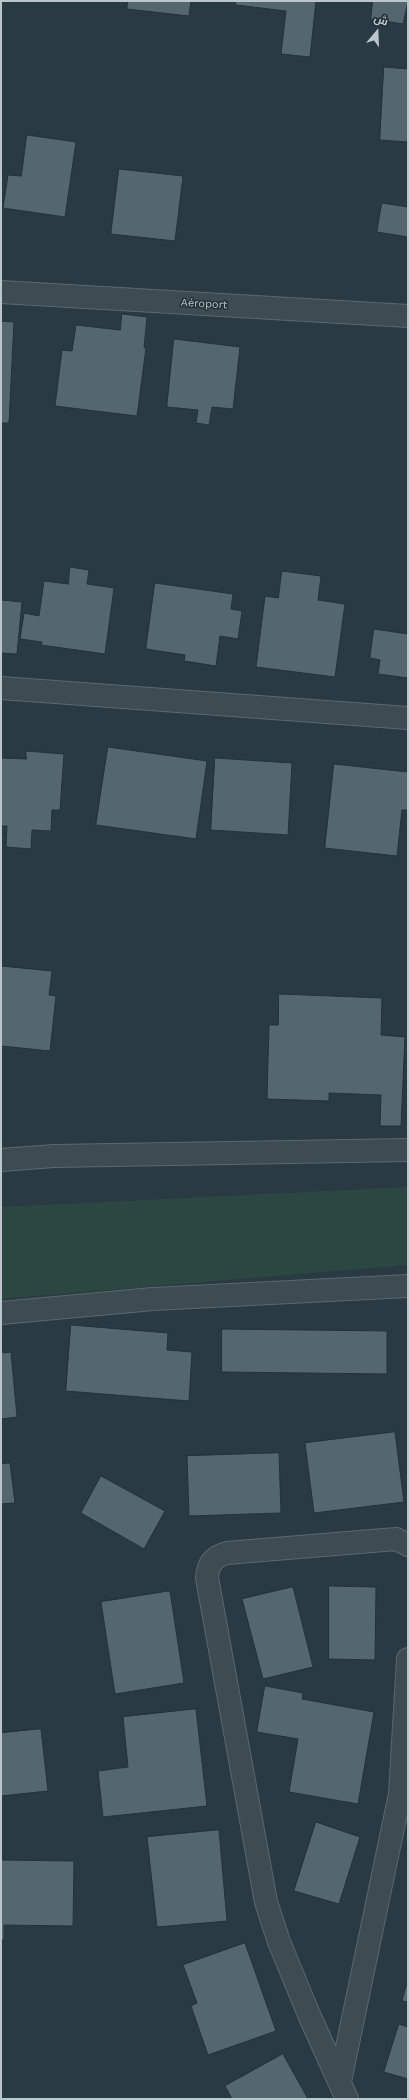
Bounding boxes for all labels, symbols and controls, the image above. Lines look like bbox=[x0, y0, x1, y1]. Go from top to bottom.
north arrow bbox=[357, 12, 397, 52]
text: ش bbox=[372, 12, 390, 29]
street label: Aéroport bbox=[180, 296, 228, 312]

